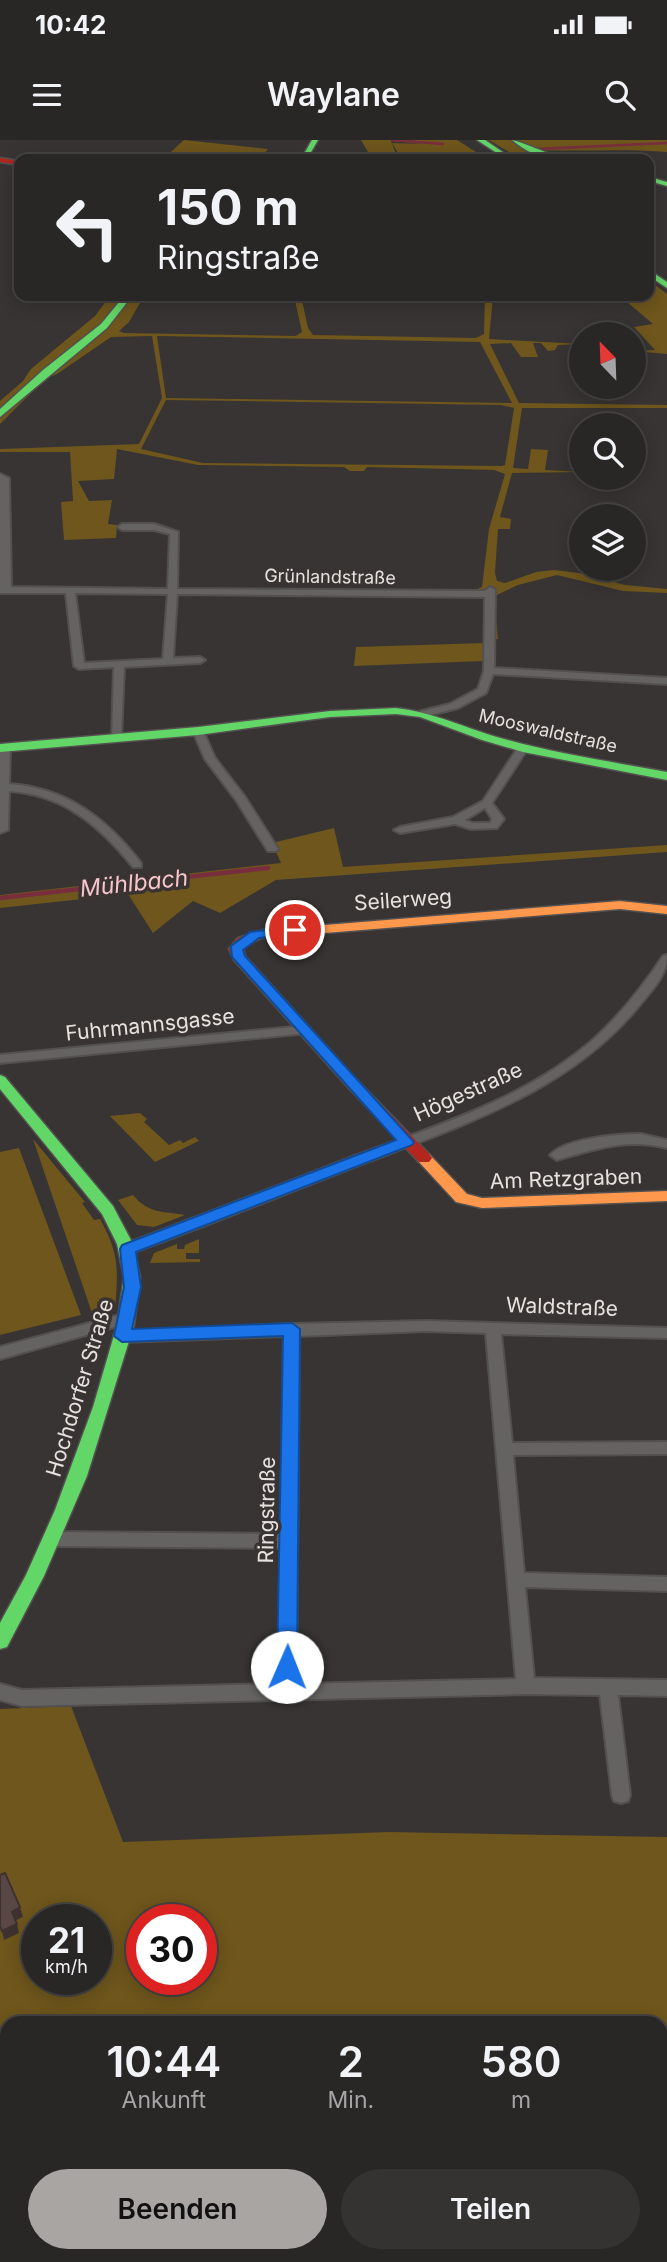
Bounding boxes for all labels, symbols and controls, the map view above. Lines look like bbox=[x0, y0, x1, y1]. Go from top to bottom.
text: 10:42 bbox=[35, 9, 106, 40]
text: Waylane bbox=[267, 75, 400, 114]
icon: menu bbox=[28, 76, 66, 114]
icon: search bbox=[601, 76, 639, 114]
text: 150 m bbox=[157, 178, 299, 237]
icon: left bbox=[42, 182, 133, 273]
text: Ringstraße bbox=[157, 238, 320, 277]
north arrow bbox=[569, 322, 646, 399]
map controls bbox=[569, 322, 646, 581]
button: search bbox=[569, 413, 646, 490]
button: layers bbox=[569, 504, 646, 581]
street label: Grünlandstraße bbox=[264, 565, 396, 588]
street label: Mooswaldstraße bbox=[477, 704, 619, 757]
water label: Mühlbach bbox=[79, 863, 189, 903]
street label: Seilerweg bbox=[353, 884, 453, 915]
pin bbox=[265, 900, 325, 960]
icon: arrive bbox=[276, 911, 314, 949]
street label: Fuhrmannsgasse bbox=[64, 1003, 236, 1046]
street label: Högestraße bbox=[410, 1057, 526, 1127]
street label: Am Retzgraben bbox=[489, 1163, 643, 1194]
street label: Waldstraße bbox=[506, 1292, 619, 1321]
street label: Hochdorfer Straße bbox=[41, 1296, 118, 1480]
street label: Ringstraße bbox=[253, 1456, 280, 1564]
position arrow bbox=[250, 1630, 324, 1704]
speed limit sign: 30 bbox=[126, 1904, 217, 1995]
text: 21 bbox=[48, 1919, 85, 1961]
text: km/h bbox=[45, 1956, 88, 1977]
text: 10:44 bbox=[106, 2036, 221, 2087]
text: 2 bbox=[338, 2036, 364, 2087]
text: 580 bbox=[481, 2036, 562, 2087]
text: Ankunft bbox=[122, 2086, 206, 2114]
text: Min. bbox=[328, 2086, 374, 2114]
text: m bbox=[511, 2086, 531, 2114]
button: Beenden bbox=[28, 2169, 327, 2249]
button: Teilen bbox=[341, 2169, 640, 2249]

